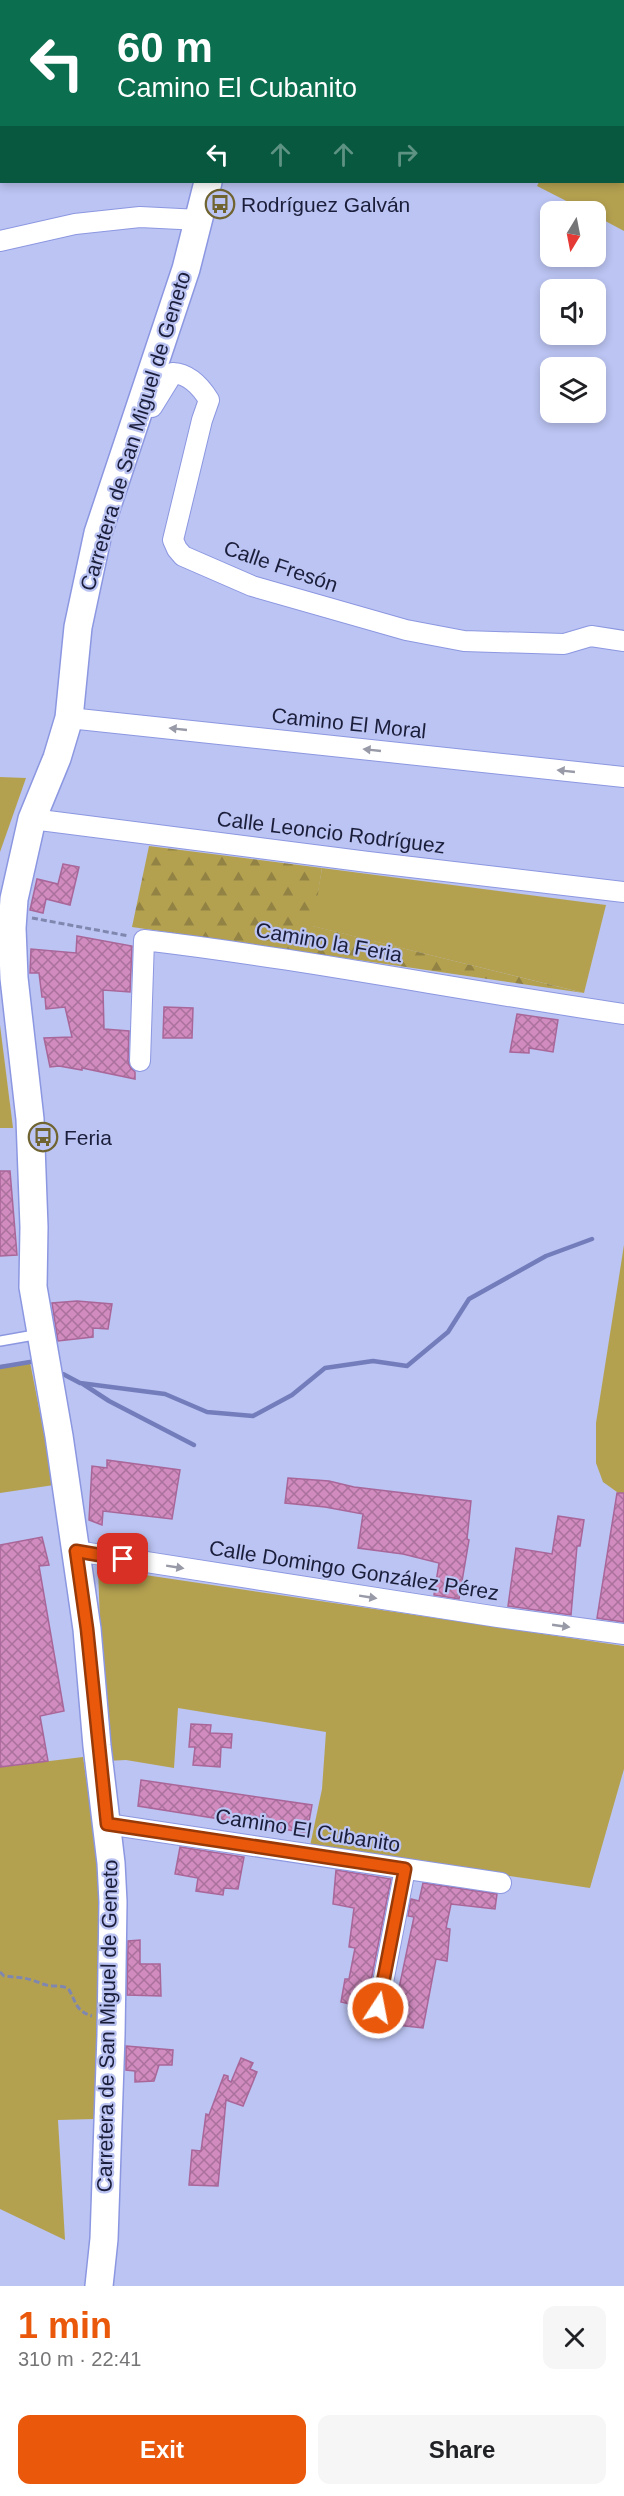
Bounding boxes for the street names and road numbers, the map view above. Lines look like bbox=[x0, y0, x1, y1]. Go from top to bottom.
street label: Carretera de San Miguel de Geneto bbox=[75, 269, 195, 593]
street label: Calle Fresón bbox=[221, 536, 341, 596]
street label: Camino El Moral bbox=[271, 703, 427, 743]
street label: Calle Leoncio Rodríguez bbox=[215, 807, 447, 857]
street label: Camino la Feria bbox=[254, 918, 404, 966]
street label: Calle Domingo González Pérez bbox=[208, 1536, 500, 1604]
street label: Camino El Cubanito bbox=[214, 1804, 402, 1856]
street label: Carretera de San Miguel de Geneto bbox=[93, 1859, 121, 2193]

